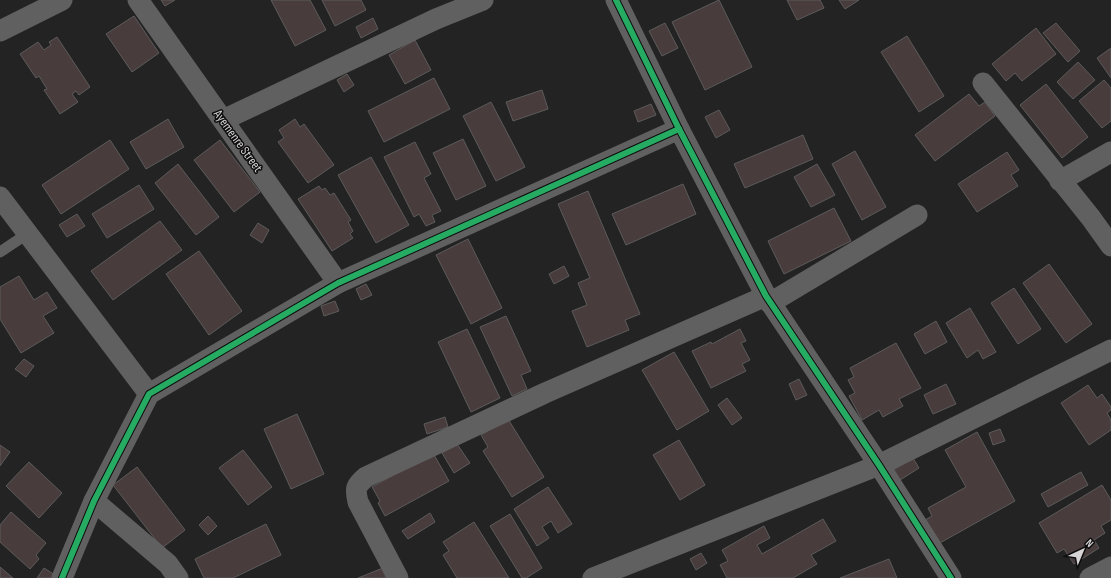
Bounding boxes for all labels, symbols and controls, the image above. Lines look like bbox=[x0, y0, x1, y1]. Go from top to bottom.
street label: Ayemenre Street bbox=[210, 106, 266, 175]
north arrow bbox=[1063, 530, 1103, 570]
text: N bbox=[1083, 536, 1096, 550]

